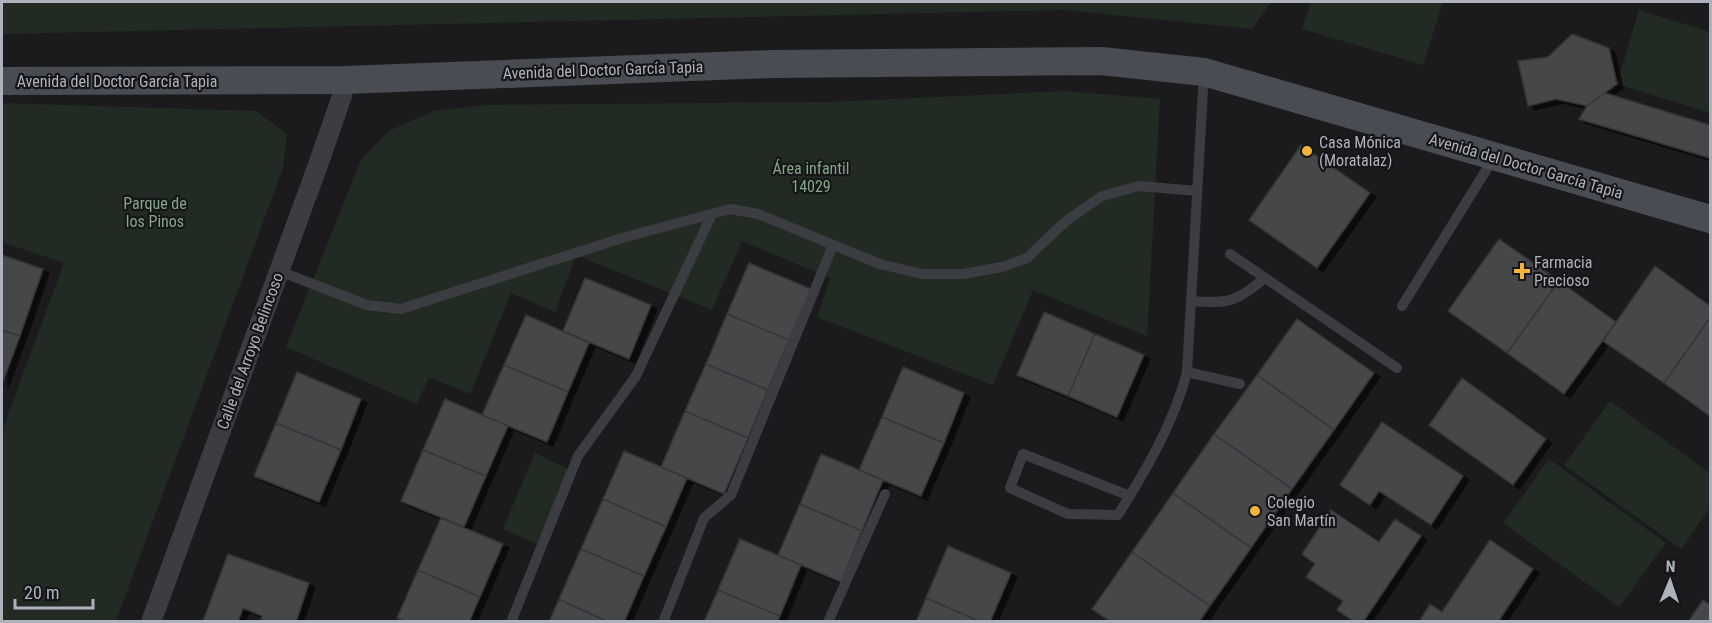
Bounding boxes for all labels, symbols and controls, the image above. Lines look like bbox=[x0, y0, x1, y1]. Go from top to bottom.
street label: Avenida del Doctor García Tapia bbox=[502, 57, 704, 83]
street label: Avenida del Doctor García Tapia bbox=[17, 72, 217, 91]
street label: Avenida del Doctor García Tapia bbox=[1427, 129, 1625, 203]
place label: Casa Mónica (Moratalaz) bbox=[1319, 133, 1401, 170]
marker: Casa Mónica (Moratalaz) bbox=[1300, 144, 1314, 158]
park label: Área infantil 14029 bbox=[773, 159, 849, 196]
park label: Parque de los Pinos bbox=[123, 194, 187, 231]
place label: Farmacia Precioso bbox=[1534, 253, 1592, 290]
marker: Farmacia Precioso bbox=[1515, 264, 1529, 278]
street label: Calle del Arroyo Belincoso bbox=[213, 270, 287, 432]
place label: Colegio San Martín bbox=[1267, 493, 1336, 530]
marker: Colegio San Martín bbox=[1248, 504, 1262, 518]
north arrow bbox=[1640, 551, 1700, 611]
text: N bbox=[1665, 557, 1676, 576]
scale bar bbox=[15, 572, 93, 610]
text: 20 m bbox=[24, 582, 59, 603]

